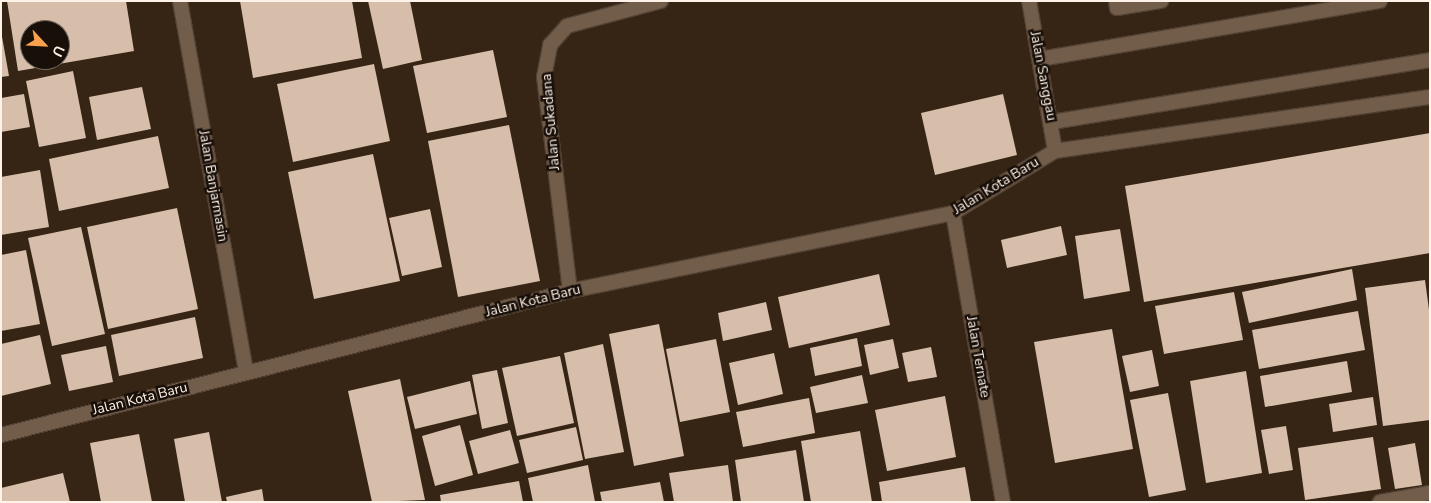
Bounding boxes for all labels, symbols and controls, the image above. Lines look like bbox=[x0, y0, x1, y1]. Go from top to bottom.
north arrow bbox=[20, 20, 70, 70]
street label: Jalan Sanggau bbox=[1026, 30, 1060, 122]
text: U bbox=[47, 42, 69, 60]
street label: Jalan Sukadana bbox=[538, 73, 564, 171]
street label: Jalan Banjarmasin bbox=[195, 129, 231, 243]
street label: Jalan Kota Baru bbox=[950, 154, 1042, 218]
street label: Jalan Kota Baru bbox=[484, 281, 582, 321]
street label: Jalan Ternate bbox=[963, 315, 993, 399]
street label: Jalan Kota Baru bbox=[91, 379, 189, 419]

